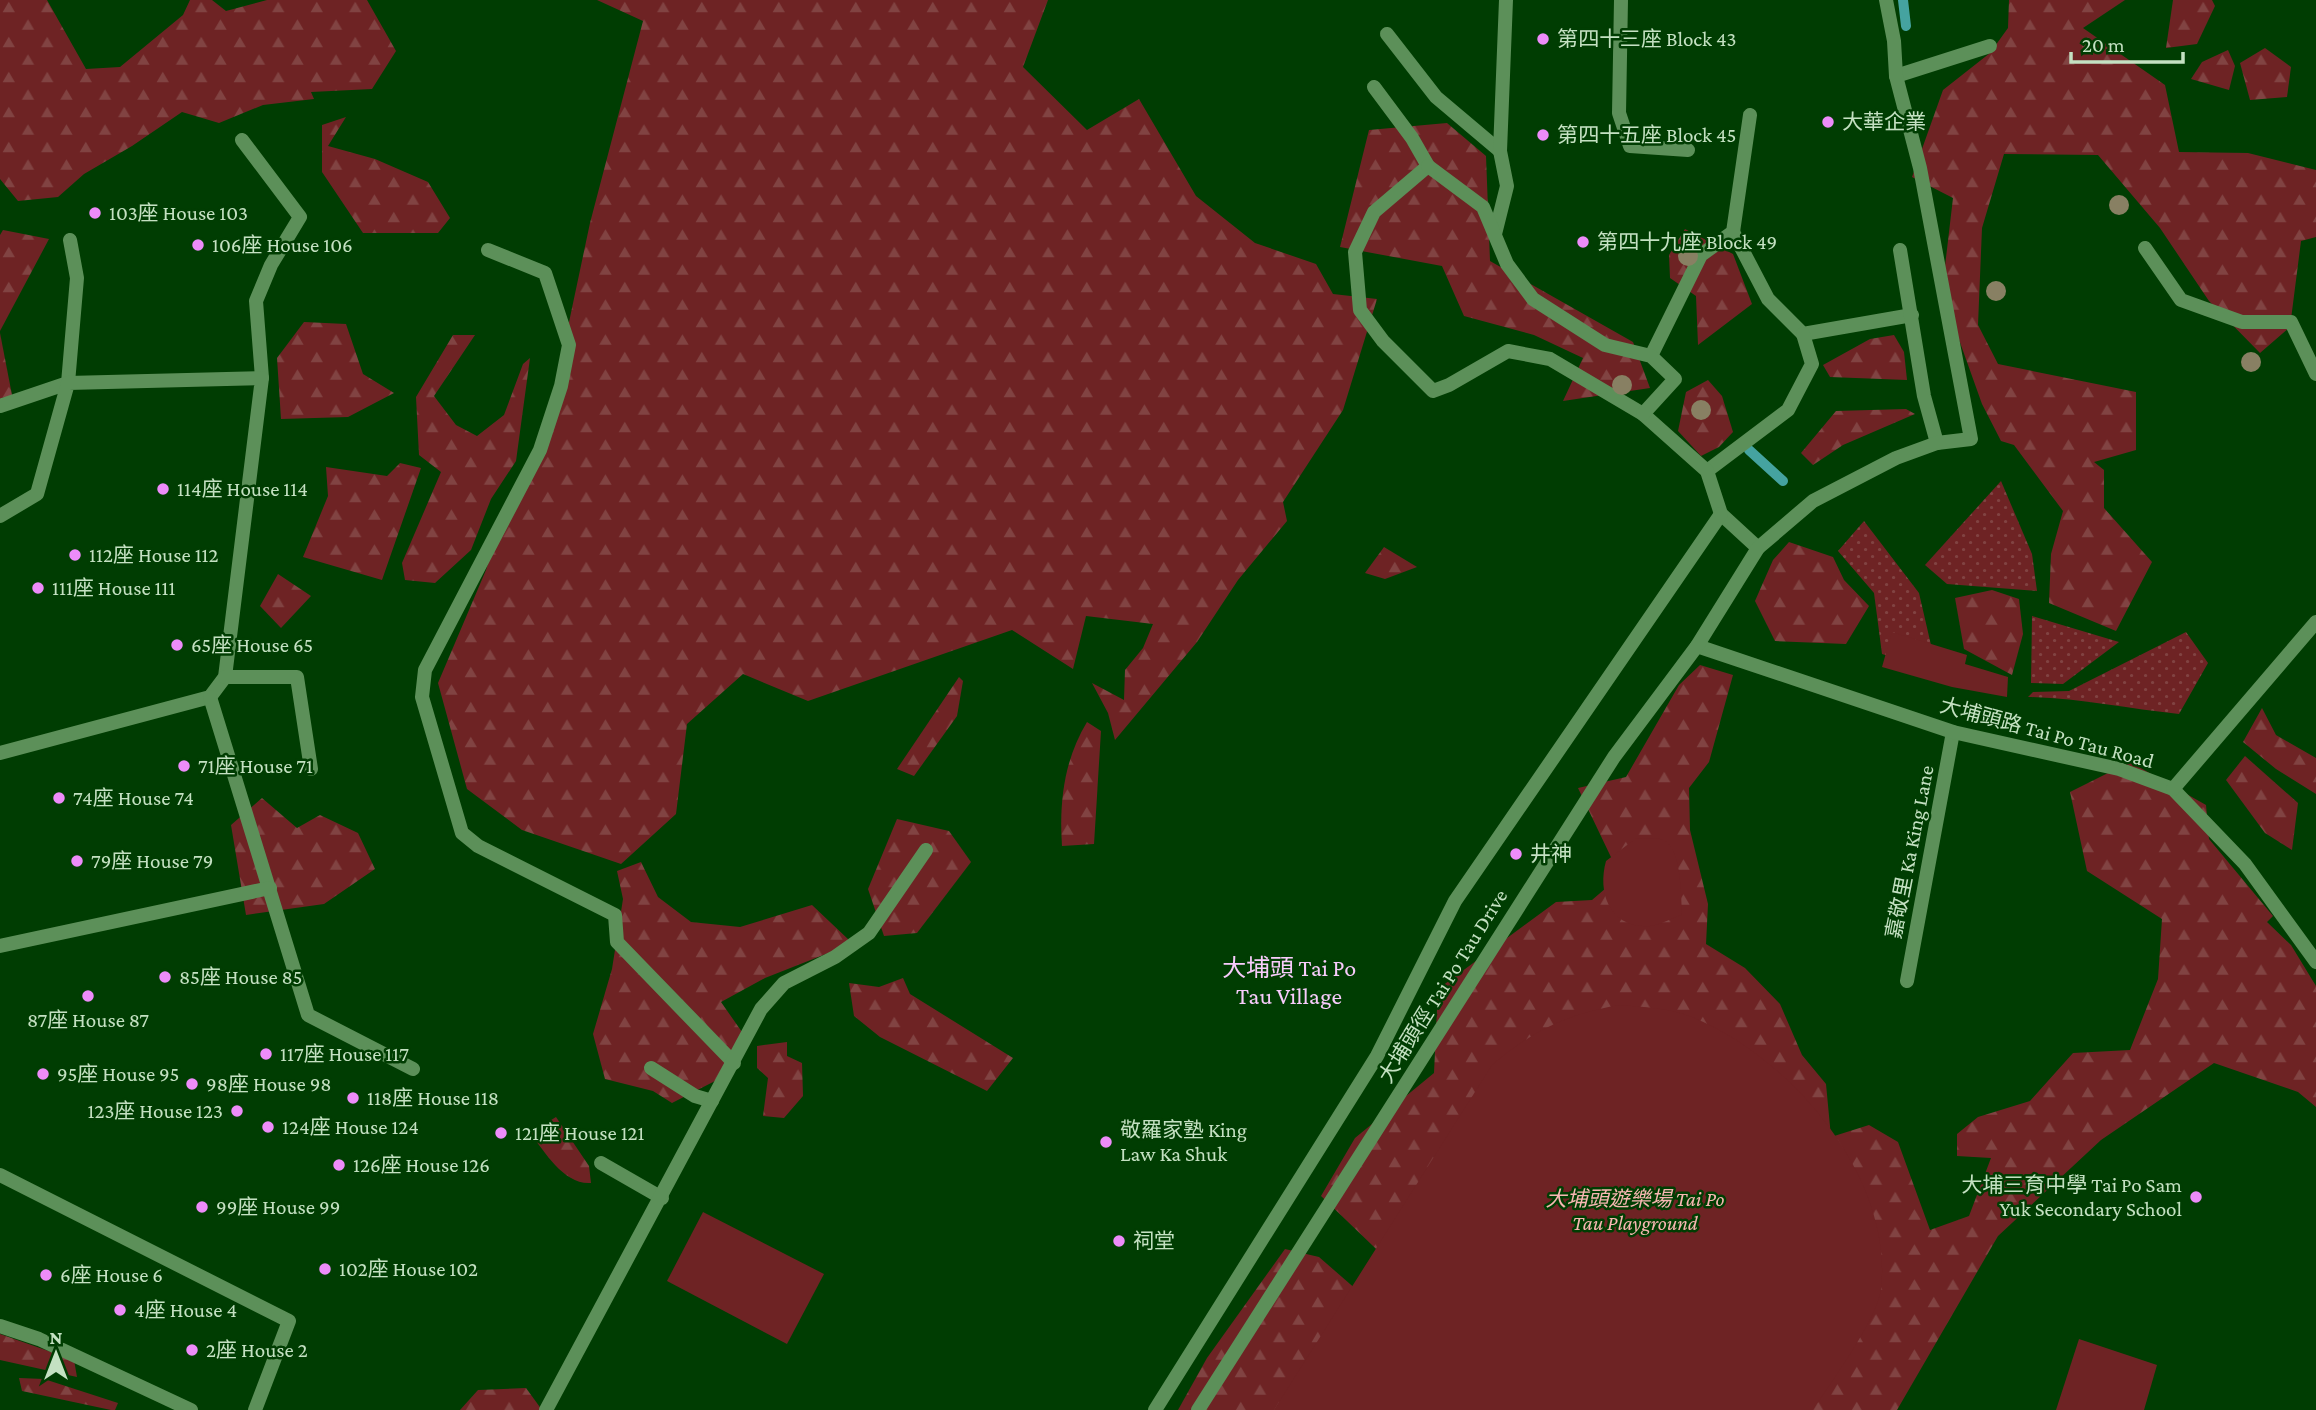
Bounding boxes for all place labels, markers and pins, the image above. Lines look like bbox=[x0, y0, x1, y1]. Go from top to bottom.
place label: 第四十三座 Block 43 bbox=[1557, 27, 1736, 51]
marker: 第四十三座 Block 43 bbox=[1535, 31, 1551, 47]
place label: 大華企業 bbox=[1842, 110, 1926, 134]
marker: 大華企業 bbox=[1820, 114, 1836, 130]
place label: 第四十五座 Block 45 bbox=[1557, 123, 1736, 147]
marker: 第四十五座 Block 45 bbox=[1535, 127, 1551, 143]
place label: 103座 House 103 bbox=[109, 201, 248, 225]
marker: 103座 House 103 bbox=[87, 205, 103, 221]
place label: 第四十九座 Block 49 bbox=[1597, 230, 1777, 254]
place label: 106座 House 106 bbox=[212, 233, 353, 257]
marker: 第四十九座 Block 49 bbox=[1575, 234, 1591, 250]
marker: 106座 House 106 bbox=[190, 237, 206, 253]
place label: 114座 House 114 bbox=[177, 477, 308, 501]
marker: 114座 House 114 bbox=[155, 481, 171, 497]
place label: 112座 House 112 bbox=[89, 543, 219, 567]
marker: 112座 House 112 bbox=[67, 547, 83, 563]
place label: 111座 House 111 bbox=[52, 576, 176, 600]
marker: 111座 House 111 bbox=[30, 580, 46, 596]
place label: 65座 House 65 bbox=[191, 633, 313, 657]
marker: 65座 House 65 bbox=[169, 637, 185, 653]
place label: 71座 House 71 bbox=[198, 754, 313, 778]
marker: 71座 House 71 bbox=[176, 758, 192, 774]
place label: 74座 House 74 bbox=[73, 786, 194, 810]
marker: 74座 House 74 bbox=[51, 790, 67, 806]
place label: 井神 bbox=[1530, 842, 1572, 866]
marker: 井神 bbox=[1508, 846, 1524, 862]
place label: 79座 House 79 bbox=[91, 849, 213, 873]
marker: 79座 House 79 bbox=[69, 853, 85, 869]
place label: 85座 House 85 bbox=[179, 965, 302, 989]
marker: 85座 House 85 bbox=[157, 969, 173, 985]
marker: 87座 House 87 bbox=[80, 988, 96, 1004]
place label: 87座 House 87 bbox=[27, 1008, 149, 1032]
place label: 117座 House 117 bbox=[280, 1042, 409, 1066]
marker: 117座 House 117 bbox=[258, 1046, 274, 1062]
place label: 95座 House 95 bbox=[57, 1062, 179, 1086]
marker: 95座 House 95 bbox=[35, 1066, 51, 1082]
place label: 98座 House 98 bbox=[206, 1072, 332, 1096]
marker: 98座 House 98 bbox=[184, 1076, 200, 1092]
place label: 118座 House 118 bbox=[367, 1086, 499, 1110]
marker: 118座 House 118 bbox=[345, 1090, 361, 1106]
place label: 123座 House 123 bbox=[87, 1099, 223, 1123]
marker: 123座 House 123 bbox=[229, 1103, 245, 1119]
place label: 124座 House 124 bbox=[282, 1115, 419, 1139]
place label: 敬羅家塾 King Law Ka Shuk bbox=[1120, 1118, 1247, 1166]
marker: 124座 House 124 bbox=[260, 1119, 276, 1135]
place label: 121座 House 121 bbox=[515, 1121, 645, 1145]
marker: 121座 House 121 bbox=[493, 1125, 509, 1141]
marker: 敬羅家塾 King Law Ka Shuk bbox=[1098, 1134, 1114, 1150]
place label: 126座 House 126 bbox=[353, 1153, 490, 1177]
marker: 126座 House 126 bbox=[331, 1157, 347, 1173]
place label: 大埔三育中學 Tai Po Sam Yuk Secondary School bbox=[1961, 1173, 2182, 1221]
marker: 大埔三育中學 Tai Po Sam Yuk Secondary School bbox=[2188, 1189, 2204, 1205]
place label: 99座 House 99 bbox=[216, 1195, 340, 1219]
marker: 99座 House 99 bbox=[194, 1199, 210, 1215]
place label: 祠堂 bbox=[1133, 1229, 1175, 1253]
marker: 祠堂 bbox=[1111, 1233, 1127, 1249]
place label: 102座 House 102 bbox=[339, 1257, 478, 1281]
marker: 102座 House 102 bbox=[317, 1261, 333, 1277]
place label: 6座 House 6 bbox=[60, 1263, 163, 1287]
marker: 6座 House 6 bbox=[38, 1267, 54, 1283]
place label: 4座 House 4 bbox=[134, 1298, 237, 1322]
marker: 4座 House 4 bbox=[112, 1302, 128, 1318]
place label: 2座 House 2 bbox=[206, 1338, 308, 1362]
marker: 2座 House 2 bbox=[184, 1342, 200, 1358]

